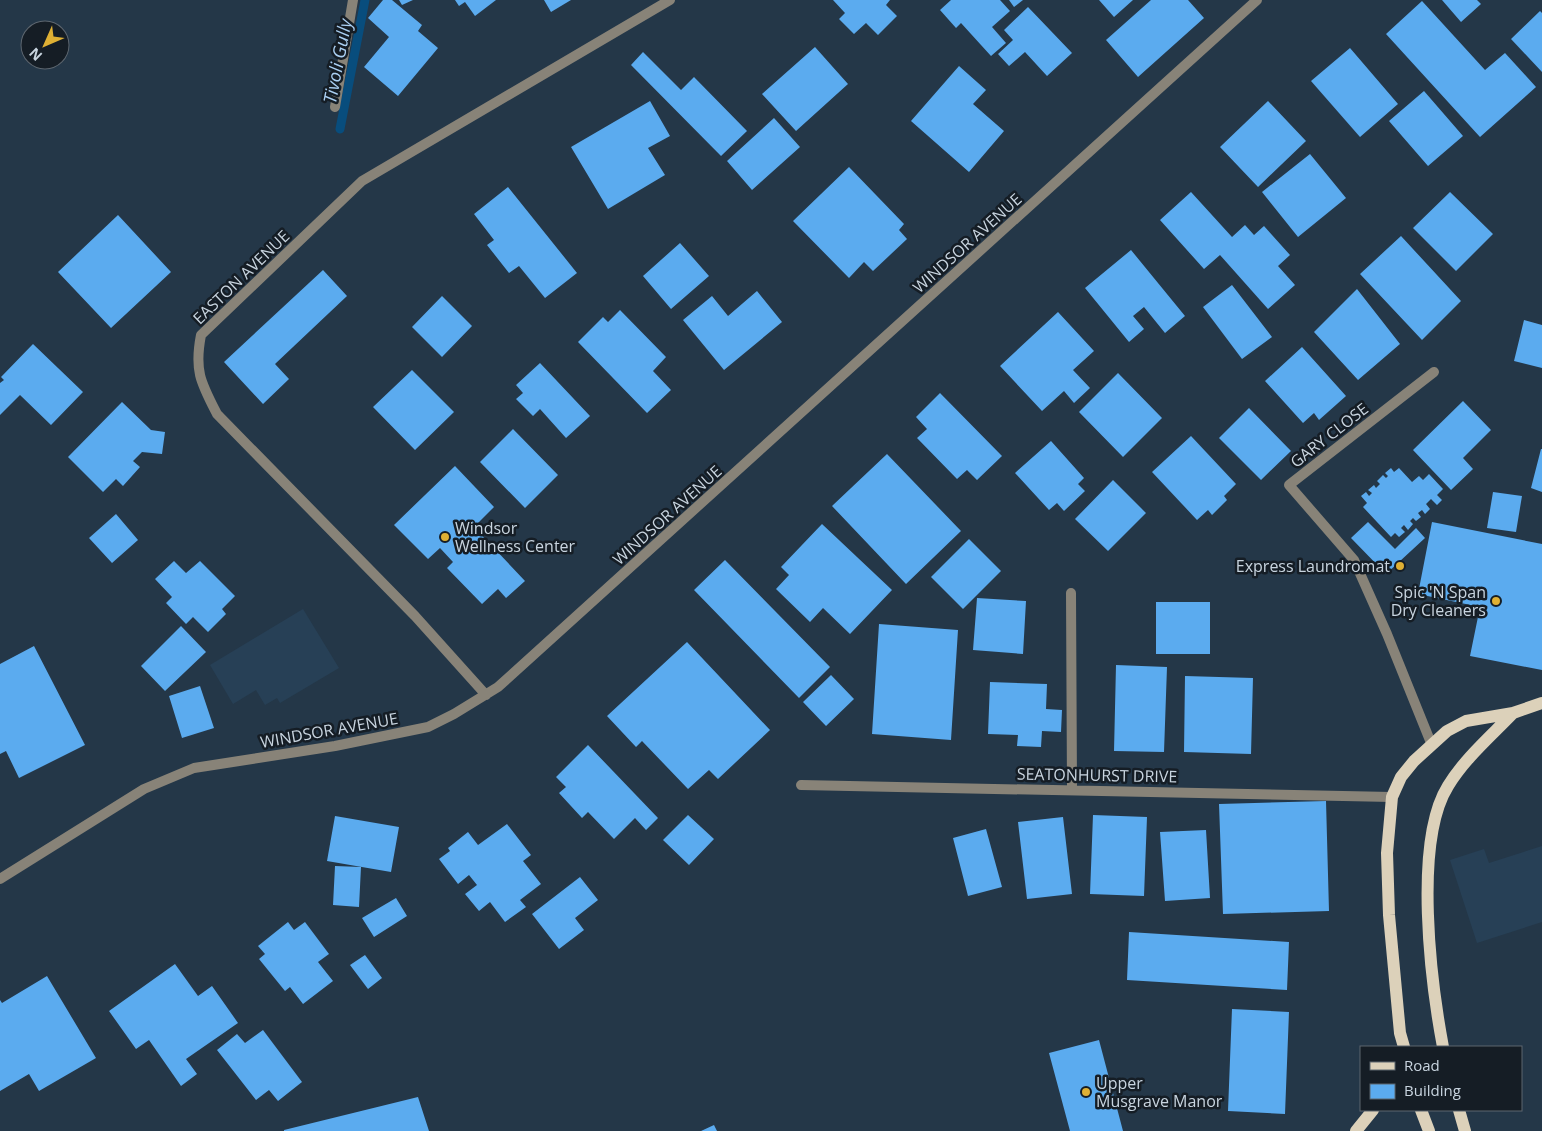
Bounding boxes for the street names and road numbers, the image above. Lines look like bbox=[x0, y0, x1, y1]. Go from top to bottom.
street label: WINDSOR AVENUE bbox=[908, 188, 1026, 298]
street label: EASTON AVENUE bbox=[188, 225, 294, 329]
street label: GARY CLOSE bbox=[1285, 398, 1373, 472]
street label: WINDSOR AVENUE bbox=[608, 460, 726, 570]
street label: WINDSOR AVENUE bbox=[258, 707, 400, 753]
street label: SEATONHURST DRIVE bbox=[1017, 763, 1177, 787]

